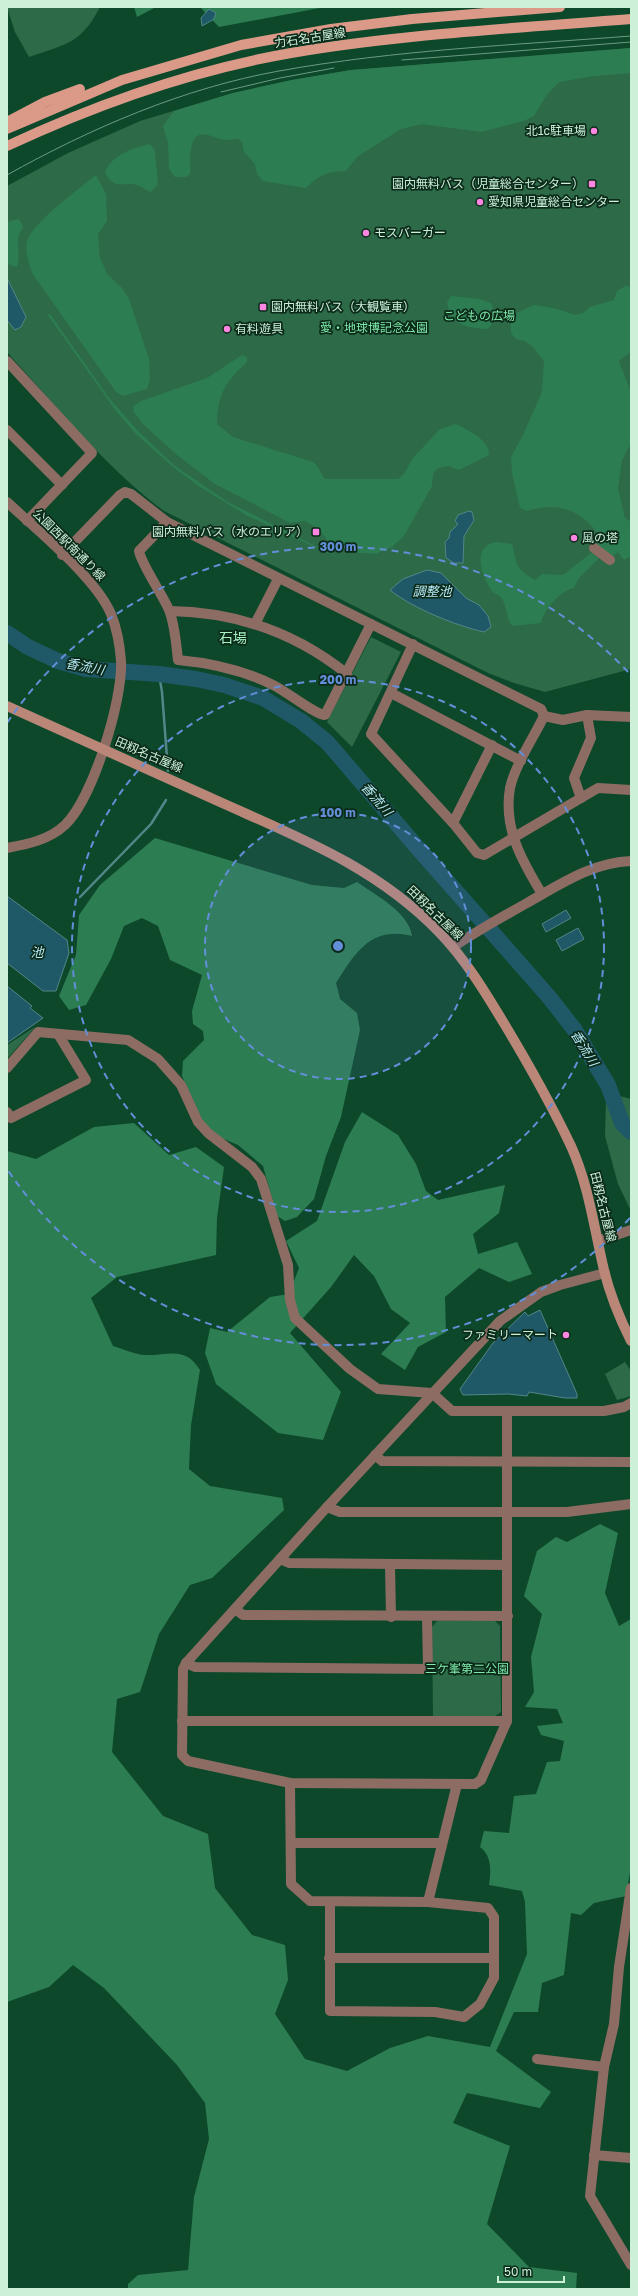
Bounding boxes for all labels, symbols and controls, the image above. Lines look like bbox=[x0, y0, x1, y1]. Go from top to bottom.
street label: 力石名古屋線 bbox=[273, 24, 347, 51]
place label: 北1c駐車場 bbox=[526, 123, 586, 138]
marker: 北1c駐車場 bbox=[589, 126, 599, 136]
place label: 園内無料バス（児童総合センター） bbox=[392, 176, 584, 191]
marker: 園内無料バス（児童総合センター） bbox=[587, 179, 597, 189]
place label: 愛知県児童総合センター bbox=[488, 194, 620, 209]
marker: 愛知県児童総合センター bbox=[475, 197, 485, 207]
place label: モスバーガー bbox=[374, 225, 446, 240]
marker: モスバーガー bbox=[361, 228, 371, 238]
place label: 園内無料バス（大観覧車） bbox=[271, 299, 415, 314]
marker: 園内無料バス（大観覧車） bbox=[258, 302, 268, 312]
park label: こどもの広場 bbox=[443, 308, 515, 323]
park label: 愛・地球博記念公園 bbox=[320, 320, 428, 335]
place label: 有料遊具 bbox=[235, 321, 283, 336]
marker: 有料遊具 bbox=[222, 324, 232, 334]
street label: 公園西駅南通り線 bbox=[30, 505, 109, 584]
place label: 園内無料バス（水のエリア） bbox=[152, 524, 308, 539]
marker: 園内無料バス（水のエリア） bbox=[311, 527, 321, 537]
place label: 風の塔 bbox=[582, 530, 618, 545]
marker: 風の塔 bbox=[569, 533, 579, 543]
text: 300 m bbox=[320, 539, 356, 554]
water label: 調整池 bbox=[412, 583, 453, 599]
district label: 石場 bbox=[219, 629, 247, 646]
water label: 香流川 bbox=[64, 654, 108, 678]
text: 200 m bbox=[320, 672, 356, 687]
street label: 田籾名古屋線 bbox=[113, 734, 185, 776]
water label: 香流川 bbox=[358, 779, 397, 820]
text: 100 m bbox=[320, 805, 356, 820]
street label: 田籾名古屋線 bbox=[404, 882, 466, 943]
centre of rings bbox=[331, 939, 345, 953]
water label: 池 bbox=[30, 944, 45, 960]
water label: 香流川 bbox=[568, 1027, 603, 1070]
street label: 田籾名古屋線 bbox=[587, 1170, 619, 1244]
place label: ファミリーマート bbox=[462, 1327, 558, 1342]
marker: ファミリーマート bbox=[561, 1330, 571, 1340]
park label: 三ケ峯第二公園 bbox=[425, 1661, 509, 1676]
scale bar bbox=[498, 2258, 564, 2284]
text: 50 m bbox=[504, 2264, 532, 2279]

